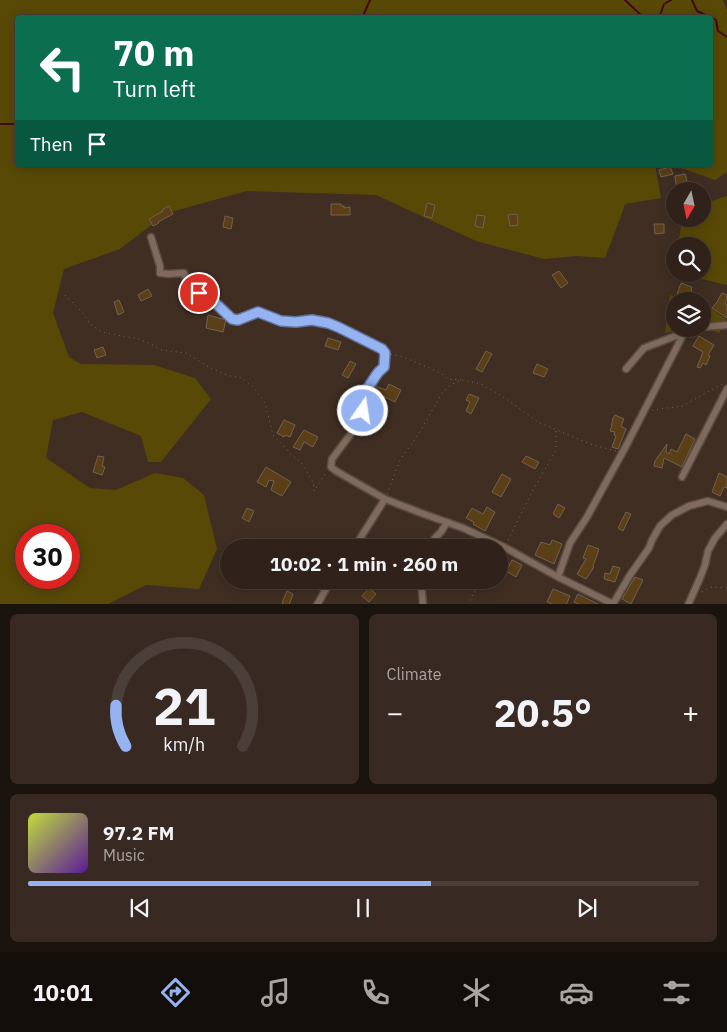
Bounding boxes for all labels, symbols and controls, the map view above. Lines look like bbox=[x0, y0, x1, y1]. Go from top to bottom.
text: 70 m bbox=[113, 30, 195, 76]
icon: left bbox=[30, 35, 95, 100]
text: Turn left bbox=[113, 74, 196, 103]
icon: arrive bbox=[83, 130, 111, 158]
text: Then bbox=[30, 132, 73, 156]
north arrow bbox=[666, 182, 711, 228]
map controls bbox=[666, 182, 711, 337]
button: search bbox=[666, 237, 711, 282]
pin bbox=[178, 272, 220, 314]
icon: arrive bbox=[185, 279, 213, 307]
button: layers bbox=[666, 292, 711, 337]
position arrow bbox=[336, 384, 388, 436]
speed limit sign: 30 bbox=[15, 524, 80, 589]
text: 10:02 · 1 min · 260 m bbox=[270, 552, 458, 576]
text: Climate bbox=[387, 664, 442, 684]
text: 21 bbox=[153, 672, 215, 739]
text: 20.5° bbox=[494, 688, 592, 737]
text: − bbox=[387, 694, 403, 731]
text: + bbox=[682, 694, 699, 731]
text: km/h bbox=[163, 733, 205, 756]
text: 97.2 FM bbox=[103, 821, 174, 845]
text: Music bbox=[103, 845, 145, 865]
icon: previous bbox=[126, 894, 154, 922]
icon: pause bbox=[349, 894, 377, 922]
icon: next bbox=[573, 894, 601, 922]
icon: directions bbox=[158, 975, 193, 1010]
icon: music bbox=[258, 975, 293, 1010]
icon: phone bbox=[358, 975, 393, 1010]
icon: climate bbox=[459, 975, 494, 1010]
icon: car bbox=[559, 975, 594, 1010]
icon: filters bbox=[659, 975, 694, 1010]
text: 10:01 bbox=[33, 978, 93, 1007]

